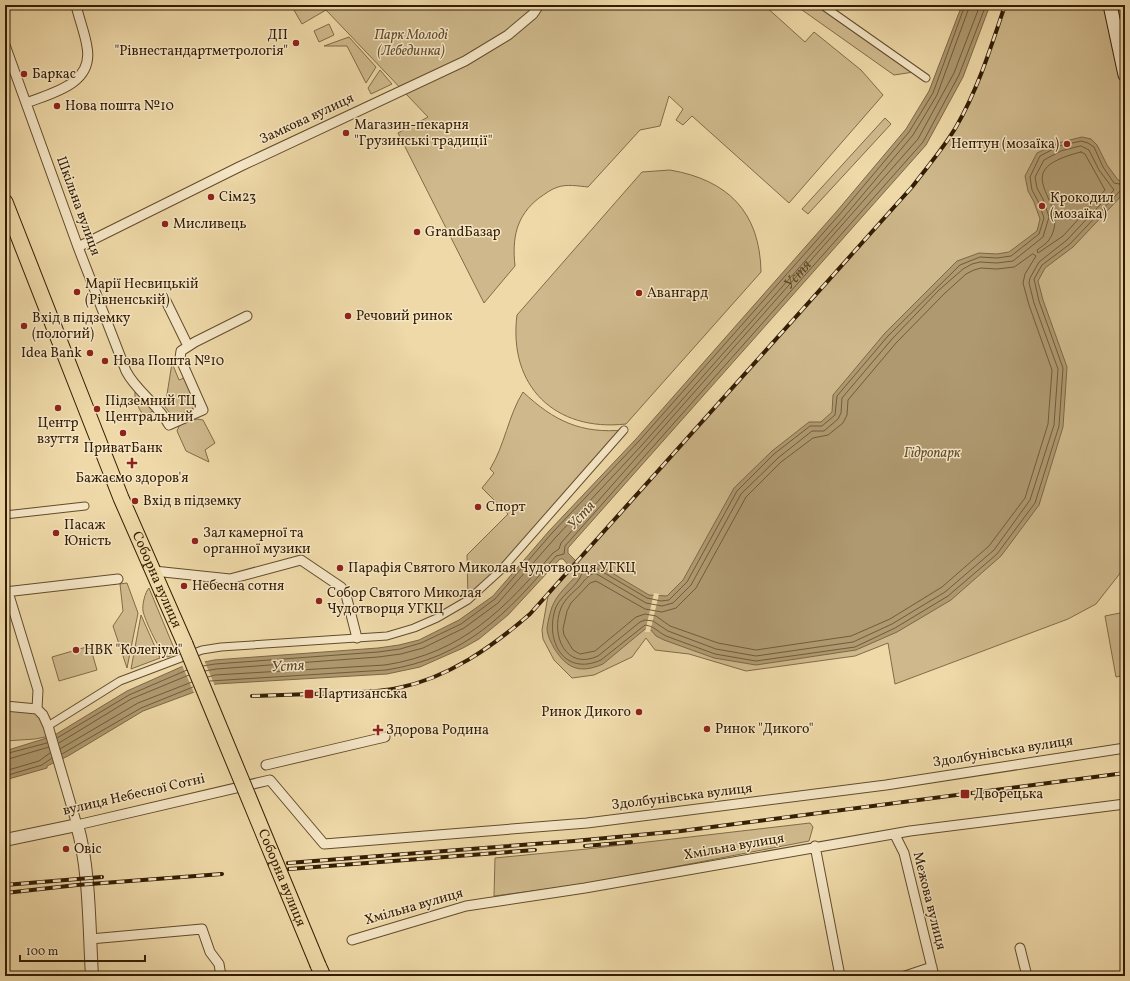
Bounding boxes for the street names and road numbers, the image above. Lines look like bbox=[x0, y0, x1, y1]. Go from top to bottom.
street label: Замкова вулиця bbox=[257, 89, 357, 149]
street label: Шкільна вулиця bbox=[51, 154, 105, 258]
street label: Соборна вулиця bbox=[127, 528, 186, 631]
street label: Здолбунівська вулиця bbox=[931, 732, 1075, 772]
street label: вулиця Небесної Сотні bbox=[61, 769, 207, 821]
street label: Здолбунівська вулиця bbox=[610, 779, 754, 815]
street label: Соборна вулиця bbox=[253, 826, 310, 929]
street label: Хмільна вулиця bbox=[682, 829, 786, 865]
street label: Межова вулиця bbox=[908, 850, 950, 952]
street label: Хмільна вулиця bbox=[362, 884, 466, 930]

